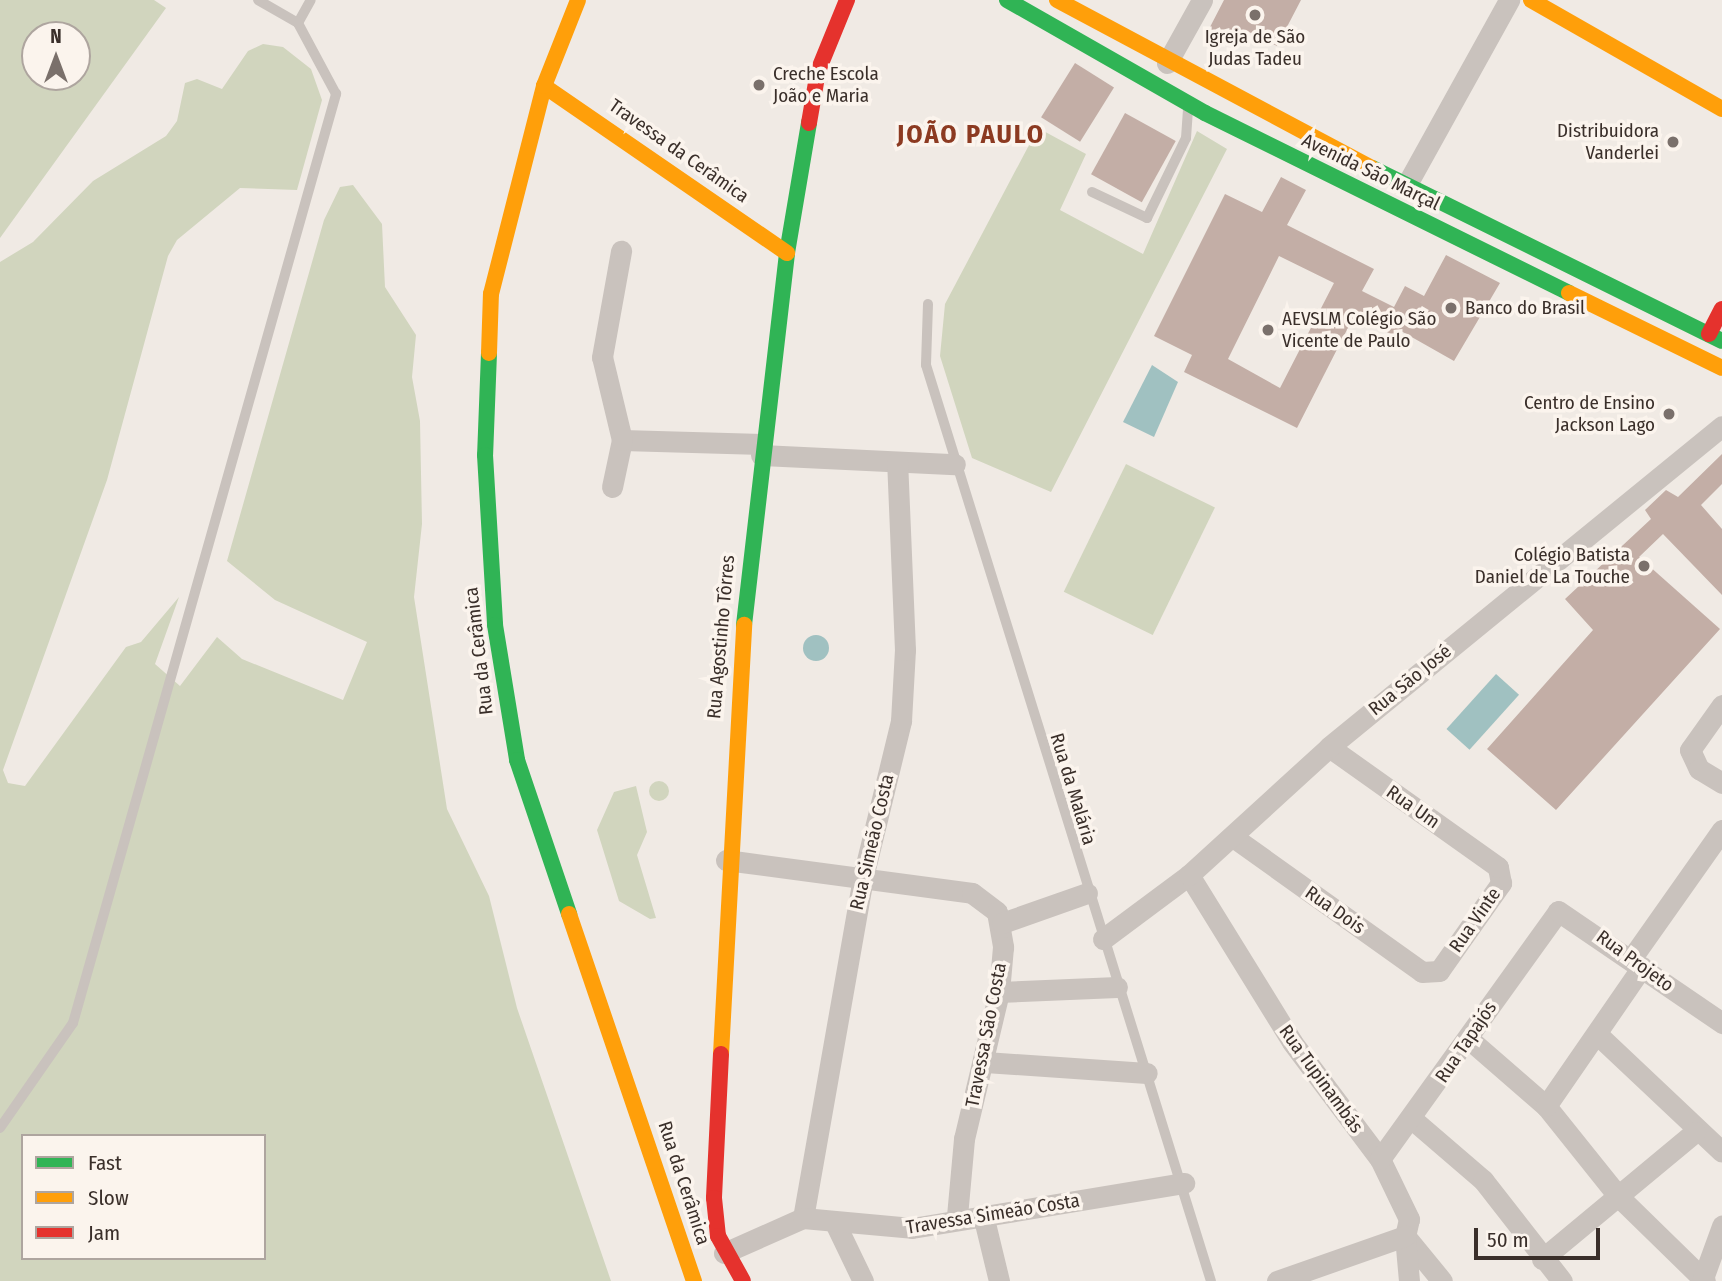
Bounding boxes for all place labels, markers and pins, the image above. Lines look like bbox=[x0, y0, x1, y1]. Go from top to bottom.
marker: Igreja de São Judas Tadeu bbox=[1247, 7, 1263, 23]
place label: Igreja de São Judas Tadeu bbox=[1205, 26, 1305, 70]
place label: Creche Escola João e Maria bbox=[773, 63, 879, 107]
marker: Creche Escola João e Maria bbox=[751, 77, 767, 93]
place label: Distribuidora Vanderlei bbox=[1557, 120, 1659, 164]
marker: Distribuidora Vanderlei bbox=[1665, 134, 1681, 150]
place label: Banco do Brasil bbox=[1465, 297, 1585, 319]
marker: Banco do Brasil bbox=[1443, 300, 1459, 316]
place label: AEVSLM Colégio São Vicente de Paulo bbox=[1282, 308, 1436, 352]
marker: AEVSLM Colégio São Vicente de Paulo bbox=[1260, 322, 1276, 338]
place label: Centro de Ensino Jackson Lago bbox=[1524, 392, 1655, 436]
marker: Centro de Ensino Jackson Lago bbox=[1661, 406, 1677, 422]
place label: Colégio Batista Daniel de La Touche bbox=[1475, 544, 1630, 588]
marker: Colégio Batista Daniel de La Touche bbox=[1636, 558, 1652, 574]

